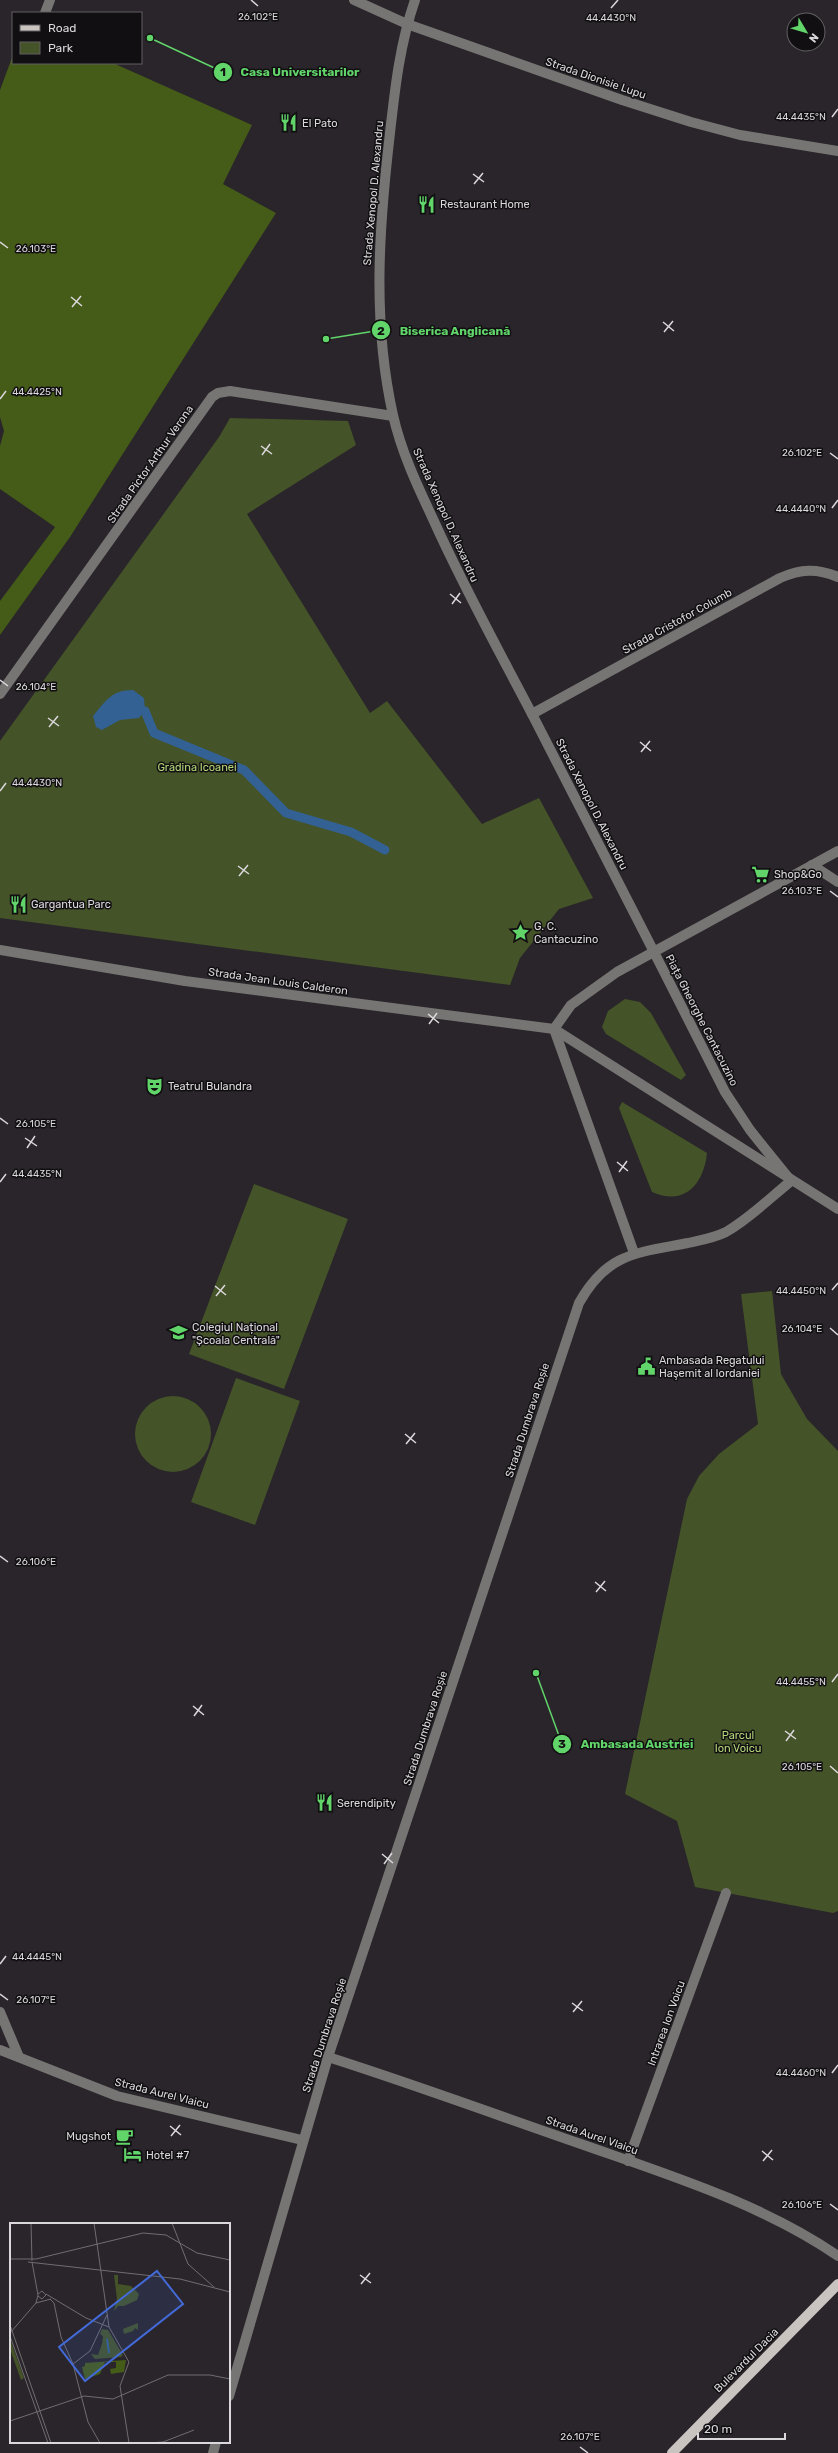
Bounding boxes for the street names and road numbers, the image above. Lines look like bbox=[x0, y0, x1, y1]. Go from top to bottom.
street label: Strada Dionisie Lupu bbox=[544, 55, 648, 102]
street label: Strada Xenopol D. Alexandru bbox=[361, 120, 386, 266]
street label: Strada Pictor Arthur Verona bbox=[105, 403, 196, 526]
street label: Strada Xenopol D. Alexandru bbox=[410, 446, 481, 584]
street label: Strada Cristofor Columb bbox=[620, 586, 734, 657]
street label: Strada Xenopol D. Alexandru bbox=[553, 737, 630, 872]
street label: Piața Gheorghe Cantacuzino bbox=[663, 952, 740, 1088]
street label: Strada Jean Louis Calderon bbox=[207, 965, 349, 998]
street label: Strada Dumbrava Roșie bbox=[503, 1361, 552, 1479]
street label: Strada Dumbrava Roșie bbox=[401, 1669, 450, 1787]
street label: Strada Dumbrava Roșie bbox=[300, 1976, 349, 2094]
street label: Intrarea Ion Voicu bbox=[645, 1979, 688, 2068]
street label: Strada Aurel Vlaicu bbox=[113, 2075, 210, 2112]
street label: Strada Aurel Vlaicu bbox=[544, 2114, 640, 2157]
street label: Bulevardul Dacia bbox=[711, 2325, 781, 2395]

